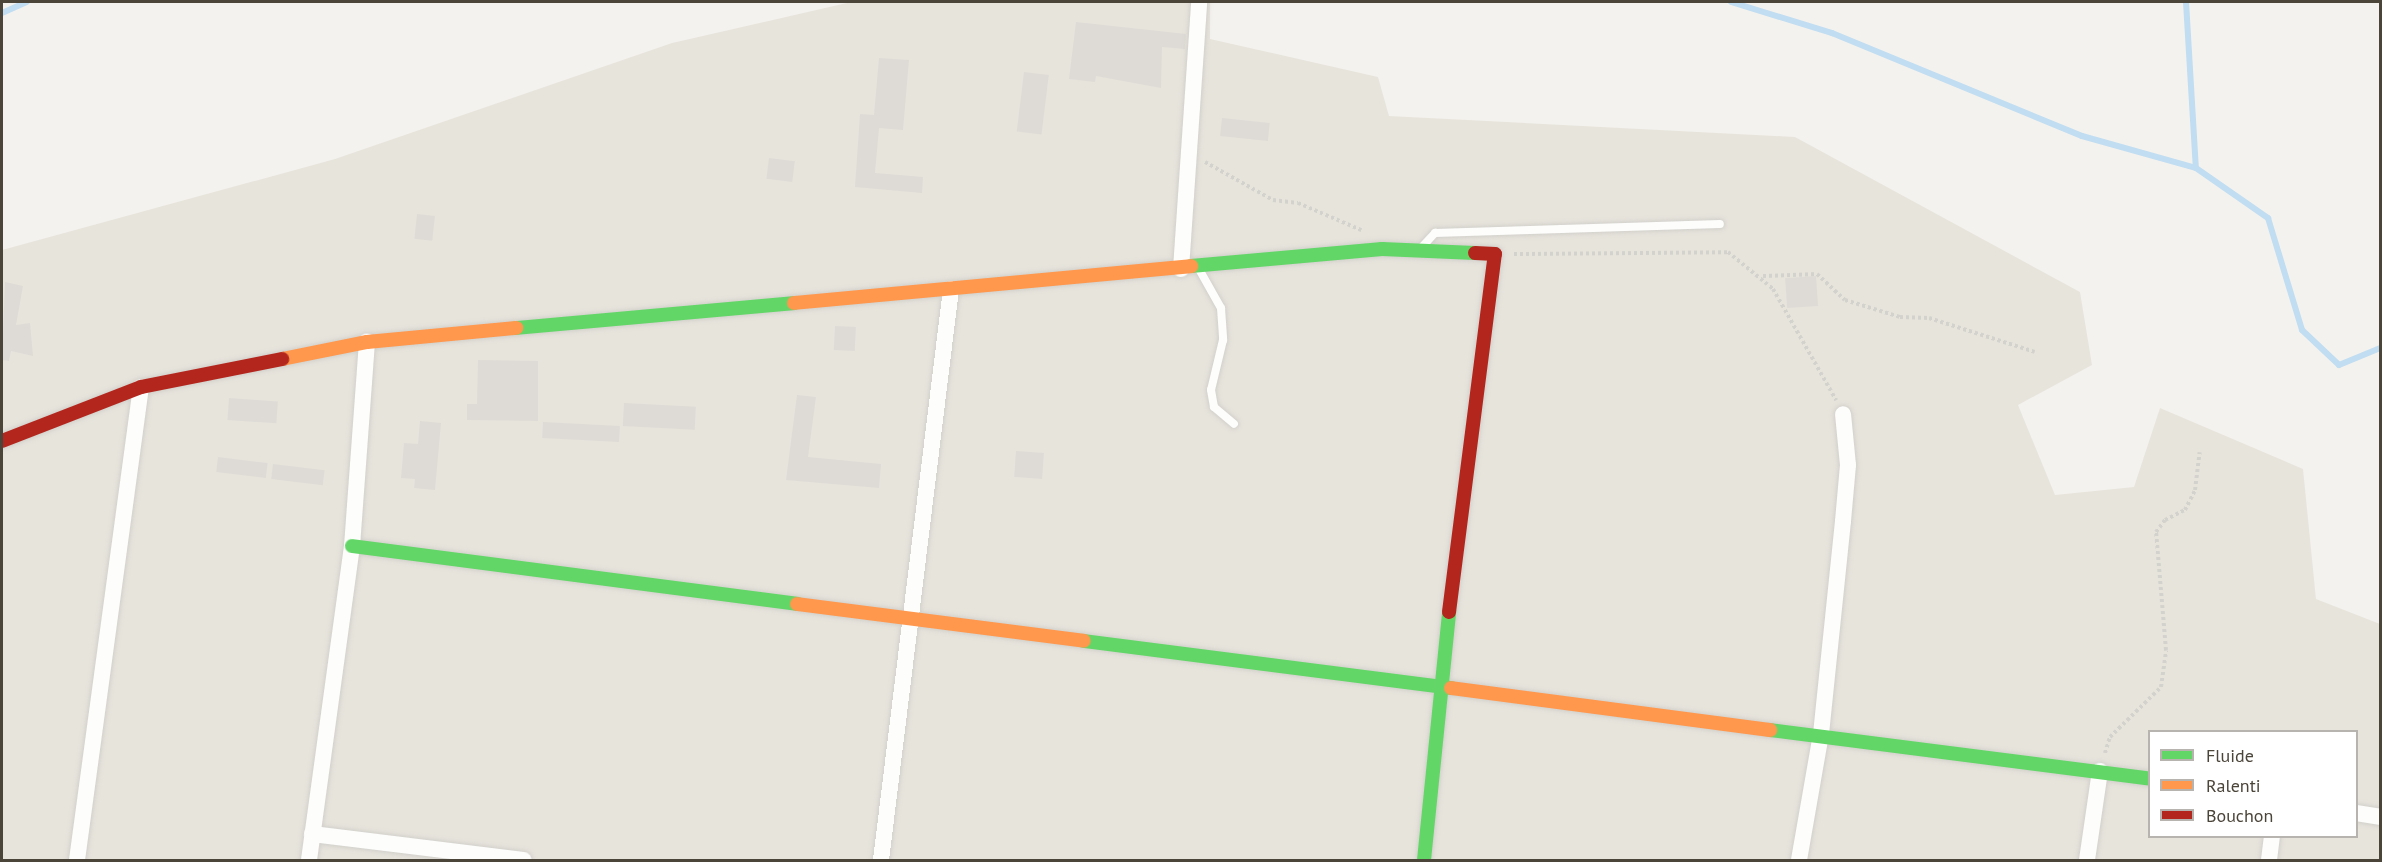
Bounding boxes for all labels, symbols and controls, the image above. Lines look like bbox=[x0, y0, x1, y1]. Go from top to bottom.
legend bbox=[2148, 730, 2358, 838]
text: Fluide bbox=[2206, 744, 2254, 767]
text: Ralenti bbox=[2206, 774, 2261, 797]
text: Bouchon bbox=[2206, 804, 2273, 827]

